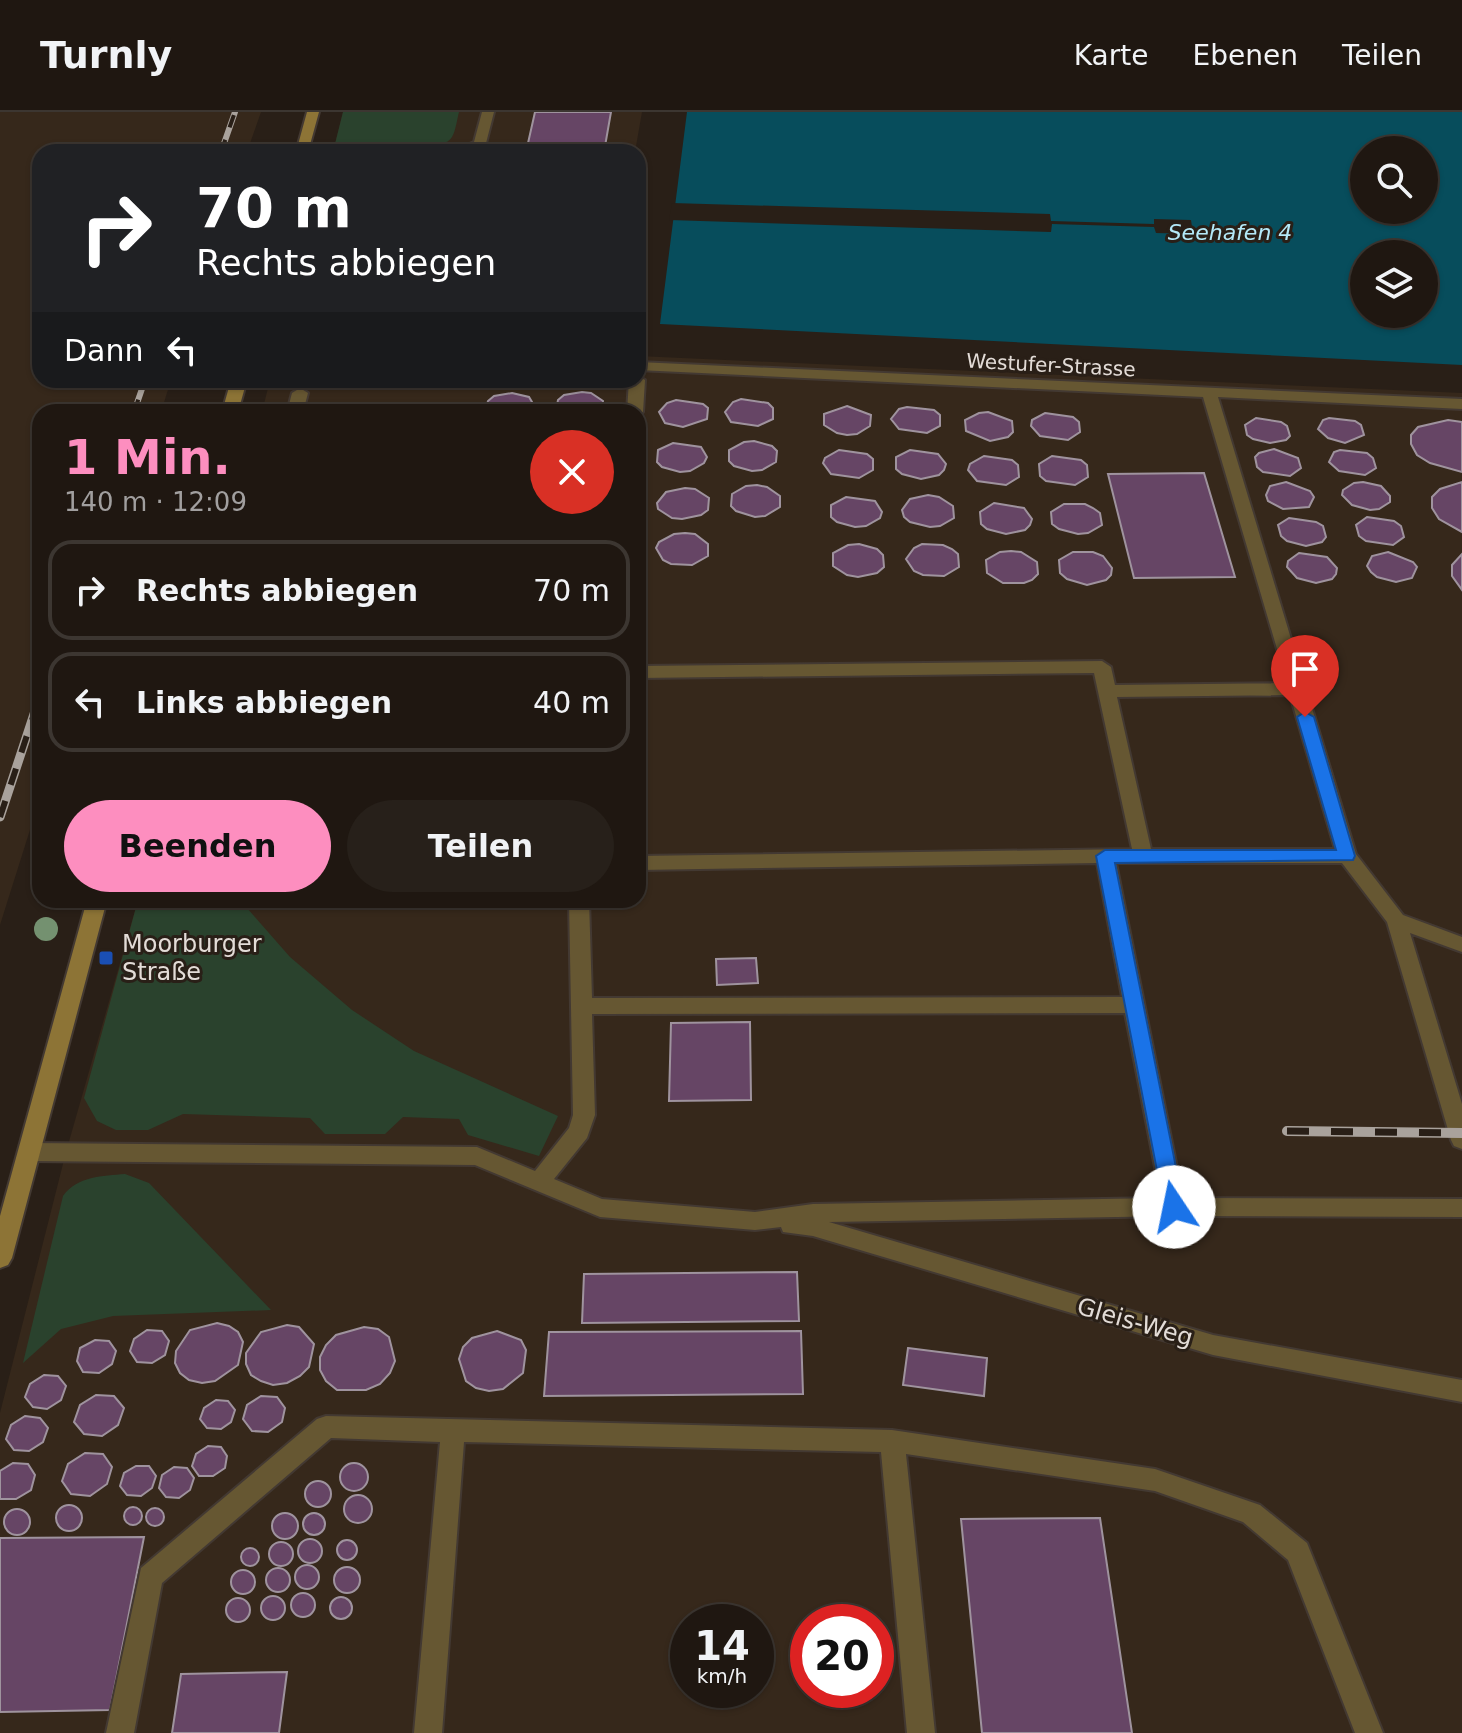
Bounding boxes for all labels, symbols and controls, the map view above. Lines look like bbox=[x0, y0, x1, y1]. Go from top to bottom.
text: Turnly bbox=[40, 33, 172, 77]
text: Karte bbox=[1074, 39, 1148, 72]
text: Ebenen bbox=[1192, 39, 1298, 72]
text: Teilen bbox=[1342, 39, 1422, 72]
map controls bbox=[1350, 136, 1438, 328]
button: search bbox=[1350, 136, 1438, 224]
text: 70 m bbox=[196, 175, 352, 240]
icon: right bbox=[64, 176, 168, 280]
water label: Seehafen 4 bbox=[1168, 220, 1292, 245]
button: layers bbox=[1350, 240, 1438, 328]
text: Rechts abbiegen bbox=[196, 242, 496, 283]
icon: left bbox=[160, 328, 204, 372]
text: Dann bbox=[64, 333, 144, 368]
street label: Westufer-Strasse bbox=[966, 349, 1136, 381]
text: 1 Min. bbox=[64, 429, 231, 485]
button: close bbox=[530, 430, 614, 514]
text: 140 m · 12:09 bbox=[64, 487, 247, 517]
icon: right bbox=[68, 568, 112, 612]
text: Rechts abbiegen bbox=[136, 573, 418, 608]
text: 70 m bbox=[533, 573, 610, 608]
pin bbox=[1271, 635, 1339, 717]
icon: arrive bbox=[1283, 647, 1327, 691]
icon: left bbox=[68, 680, 112, 724]
text: Links abbiegen bbox=[136, 685, 392, 720]
text: 40 m bbox=[533, 685, 610, 720]
button: Beenden bbox=[64, 800, 331, 892]
button: Teilen bbox=[347, 800, 614, 892]
place label: Moorburger Straße bbox=[122, 930, 262, 986]
marker: Moorburger Straße bbox=[97, 949, 115, 967]
position arrow bbox=[1132, 1165, 1216, 1249]
street label: Gleis-Weg bbox=[1074, 1292, 1196, 1352]
speed limit sign: 20 bbox=[790, 1604, 894, 1708]
text: 14 bbox=[694, 1623, 750, 1669]
text: km/h bbox=[697, 1664, 747, 1688]

